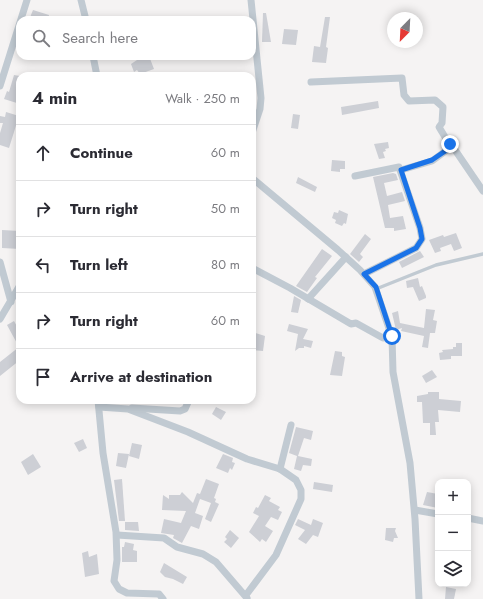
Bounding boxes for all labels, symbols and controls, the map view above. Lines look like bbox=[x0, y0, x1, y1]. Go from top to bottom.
north arrow bbox=[387, 12, 423, 48]
search box bbox=[16, 16, 256, 60]
icon: search bbox=[30, 27, 52, 49]
text: Search here bbox=[62, 27, 138, 49]
text: 4 min bbox=[32, 86, 77, 110]
text: Walk · 250 m bbox=[165, 89, 240, 108]
route end bbox=[441, 135, 459, 153]
icon: ahead bbox=[32, 142, 54, 164]
text: Continue bbox=[70, 142, 133, 164]
text: 60 m bbox=[211, 143, 240, 162]
icon: right bbox=[32, 198, 54, 220]
text: Turn right bbox=[70, 198, 138, 220]
text: 50 m bbox=[211, 199, 240, 218]
icon: left bbox=[32, 254, 54, 276]
text: Turn left bbox=[70, 254, 128, 276]
text: 80 m bbox=[211, 255, 240, 274]
icon: right bbox=[32, 310, 54, 332]
text: Turn right bbox=[70, 310, 138, 332]
text: 60 m bbox=[211, 311, 240, 330]
route start bbox=[383, 327, 401, 345]
icon: arrive bbox=[32, 366, 54, 388]
text: Arrive at destination bbox=[70, 366, 212, 388]
map controls bbox=[435, 479, 471, 587]
button: + bbox=[435, 479, 471, 515]
button: − bbox=[435, 515, 471, 551]
button: layers bbox=[435, 551, 471, 587]

